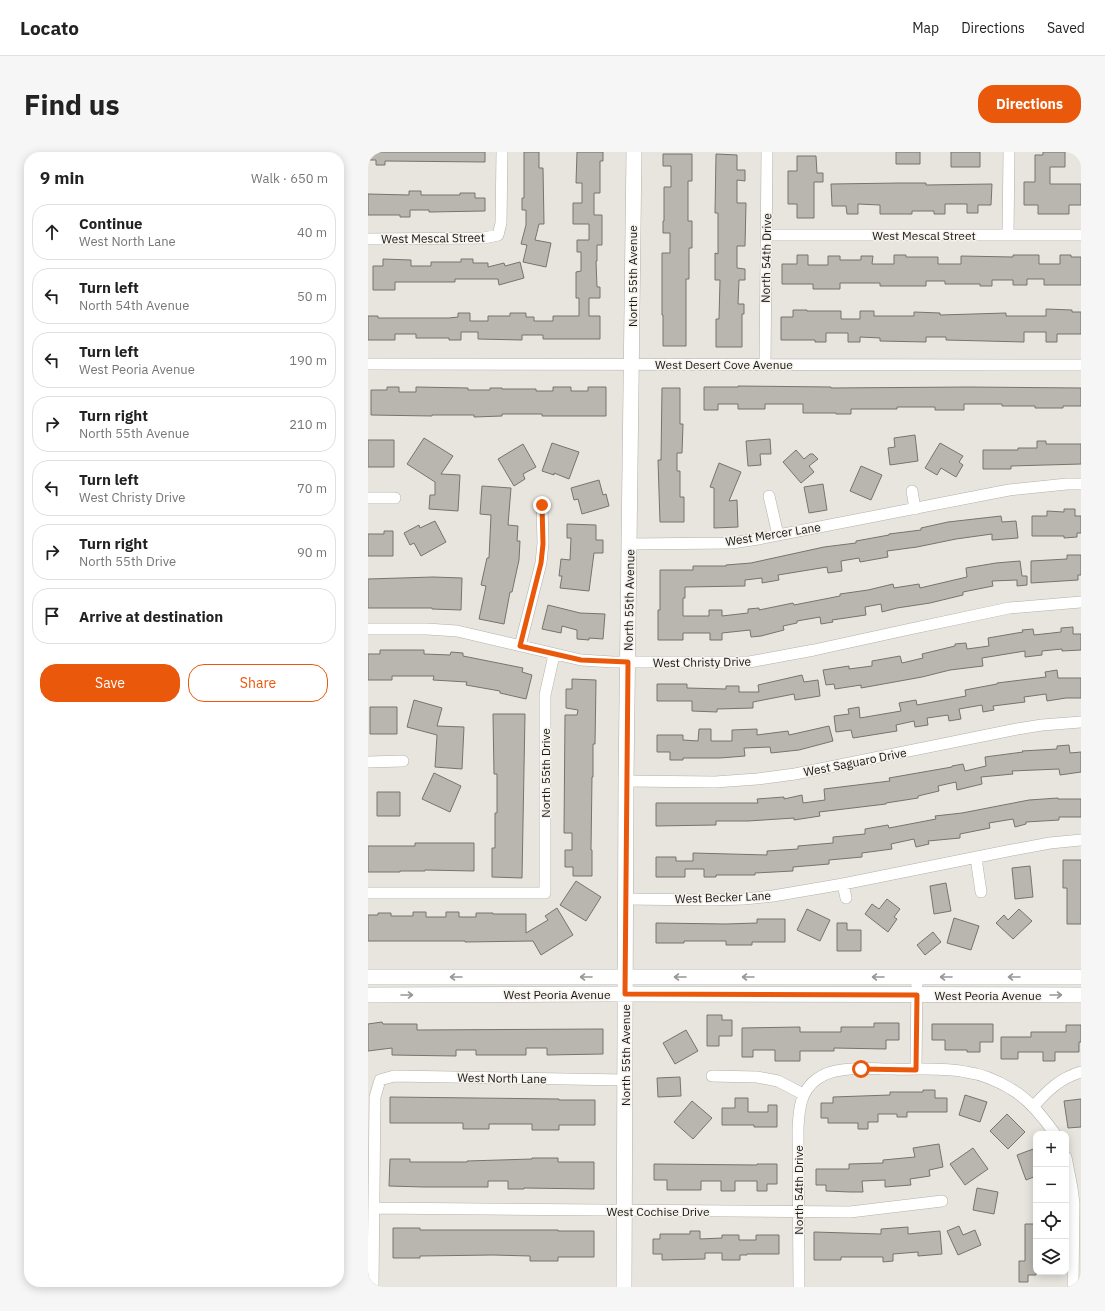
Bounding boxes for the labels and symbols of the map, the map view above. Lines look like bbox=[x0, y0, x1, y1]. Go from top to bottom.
street label: North 54th Drive bbox=[758, 213, 774, 303]
street label: North 55th Avenue bbox=[625, 225, 640, 327]
street label: West Mescal Street bbox=[872, 228, 976, 243]
street label: West Mescal Street bbox=[381, 230, 485, 246]
street label: West Desert Cove Avenue bbox=[655, 357, 793, 372]
route end bbox=[533, 496, 551, 514]
street label: West Mercer Lane bbox=[724, 519, 822, 549]
street label: North 55th Avenue bbox=[621, 549, 637, 651]
street label: West Christy Drive bbox=[653, 654, 752, 670]
street label: North 55th Drive bbox=[538, 728, 553, 818]
street label: West Saguaro Drive bbox=[802, 745, 908, 779]
street label: West Becker Lane bbox=[675, 888, 772, 906]
one-way arrow bbox=[450, 973, 463, 981]
one-way arrow bbox=[580, 973, 593, 981]
one-way arrow bbox=[674, 973, 687, 981]
one-way arrow bbox=[742, 973, 755, 981]
one-way arrow bbox=[872, 973, 885, 981]
one-way arrow bbox=[940, 973, 953, 981]
one-way arrow bbox=[1008, 973, 1021, 981]
street label: West Peoria Avenue bbox=[504, 987, 611, 1002]
street label: West Peoria Avenue bbox=[935, 988, 1042, 1003]
one-way arrow bbox=[400, 991, 413, 999]
one-way arrow bbox=[1049, 991, 1062, 999]
street label: North 55th Avenue bbox=[618, 1004, 633, 1106]
route start bbox=[852, 1060, 870, 1078]
street label: West North Lane bbox=[457, 1070, 547, 1086]
street label: North 54th Drive bbox=[791, 1145, 806, 1235]
street label: West Cochise Drive bbox=[606, 1204, 710, 1219]

